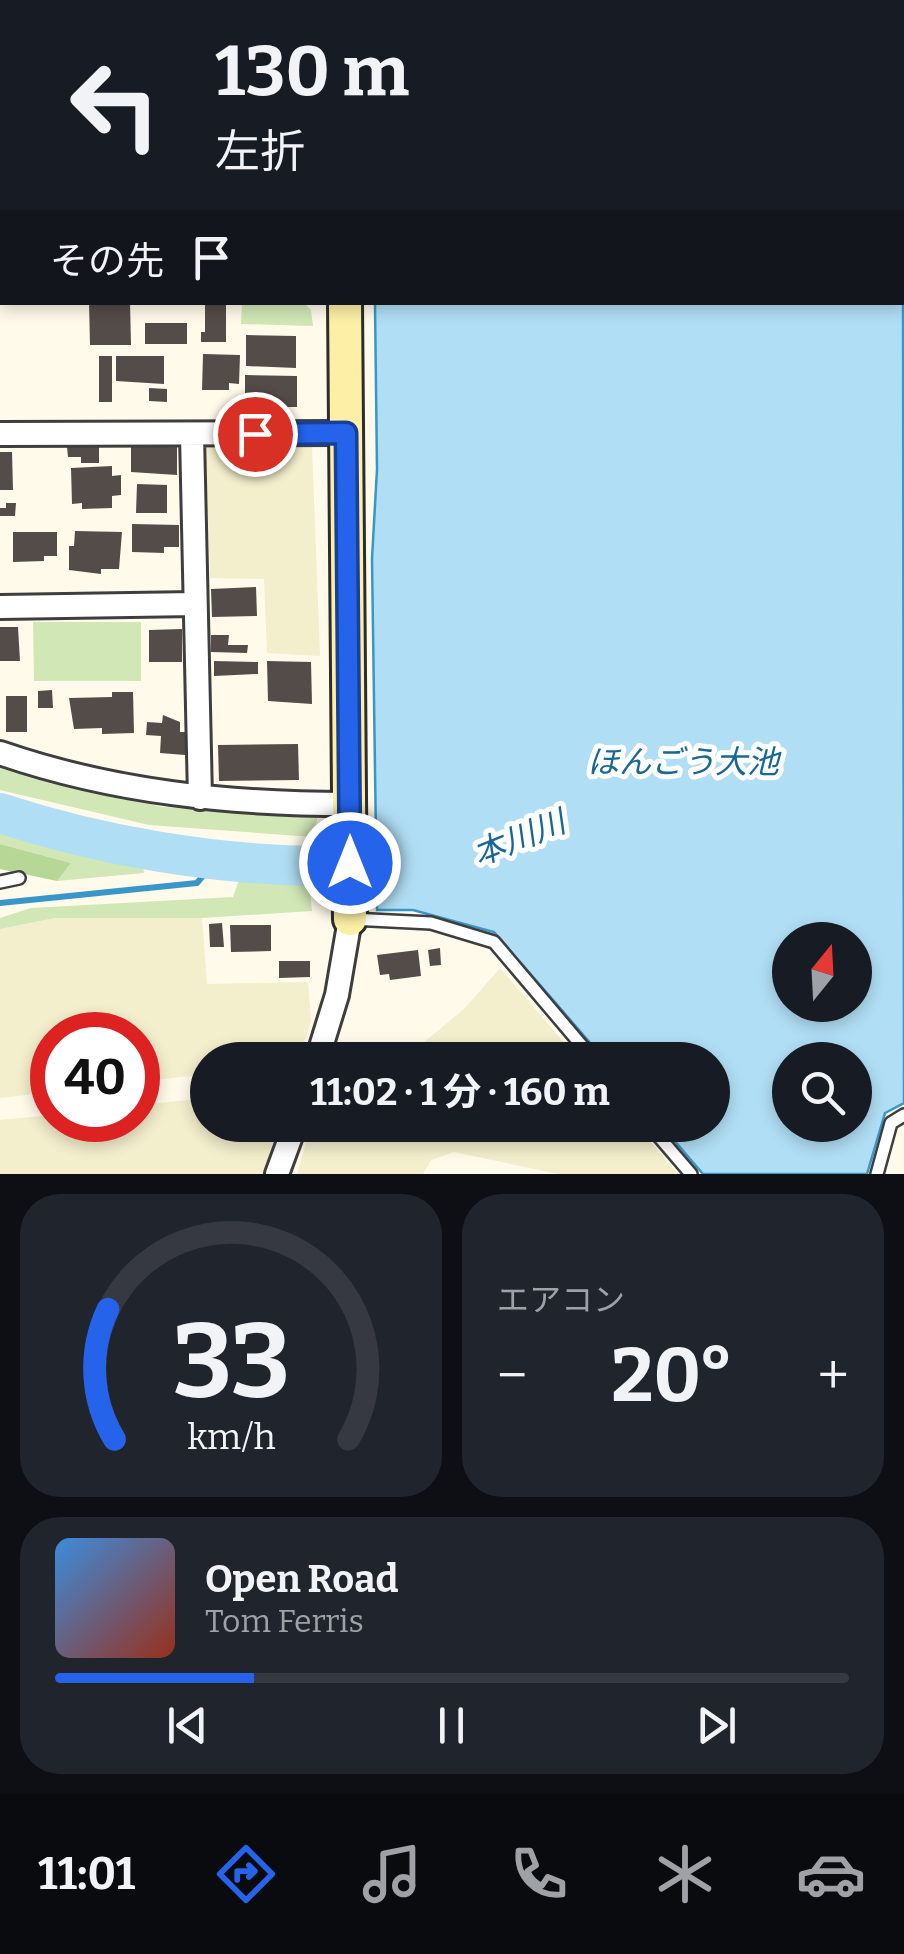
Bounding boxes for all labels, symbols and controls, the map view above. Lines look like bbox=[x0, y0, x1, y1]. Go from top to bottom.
text: 130 m bbox=[215, 30, 409, 114]
icon: left bbox=[50, 40, 180, 170]
text: 左折 bbox=[215, 125, 305, 179]
icon: arrive bbox=[184, 230, 239, 285]
text: その先 bbox=[50, 238, 164, 284]
pin bbox=[213, 392, 298, 477]
icon: arrive bbox=[228, 407, 283, 462]
water label: ほんごう大池 bbox=[587, 743, 782, 781]
water label: 本川川 bbox=[467, 801, 573, 874]
position arrow bbox=[298, 811, 402, 915]
north arrow bbox=[772, 922, 872, 1022]
map controls bbox=[772, 922, 872, 1142]
speed limit sign: 40 bbox=[30, 1012, 160, 1142]
button: search bbox=[772, 1042, 872, 1142]
text: 11:02 · 1 分 · 160 m bbox=[310, 1069, 610, 1115]
text: エアコン bbox=[497, 1281, 625, 1319]
text: 33 bbox=[172, 1300, 290, 1425]
text: 20° bbox=[611, 1331, 734, 1421]
text: − bbox=[497, 1343, 527, 1409]
text: + bbox=[818, 1343, 849, 1409]
text: km/h bbox=[187, 1416, 275, 1458]
text: Open Road bbox=[205, 1556, 398, 1602]
text: Tom Ferris bbox=[205, 1602, 364, 1640]
icon: previous bbox=[160, 1698, 215, 1753]
icon: pause bbox=[424, 1698, 479, 1753]
icon: next bbox=[689, 1698, 744, 1753]
icon: directions bbox=[211, 1839, 281, 1909]
icon: music bbox=[357, 1839, 427, 1909]
icon: phone bbox=[504, 1839, 574, 1909]
icon: climate bbox=[650, 1839, 720, 1909]
icon: car bbox=[796, 1839, 866, 1909]
text: 11:01 bbox=[38, 1847, 135, 1901]

